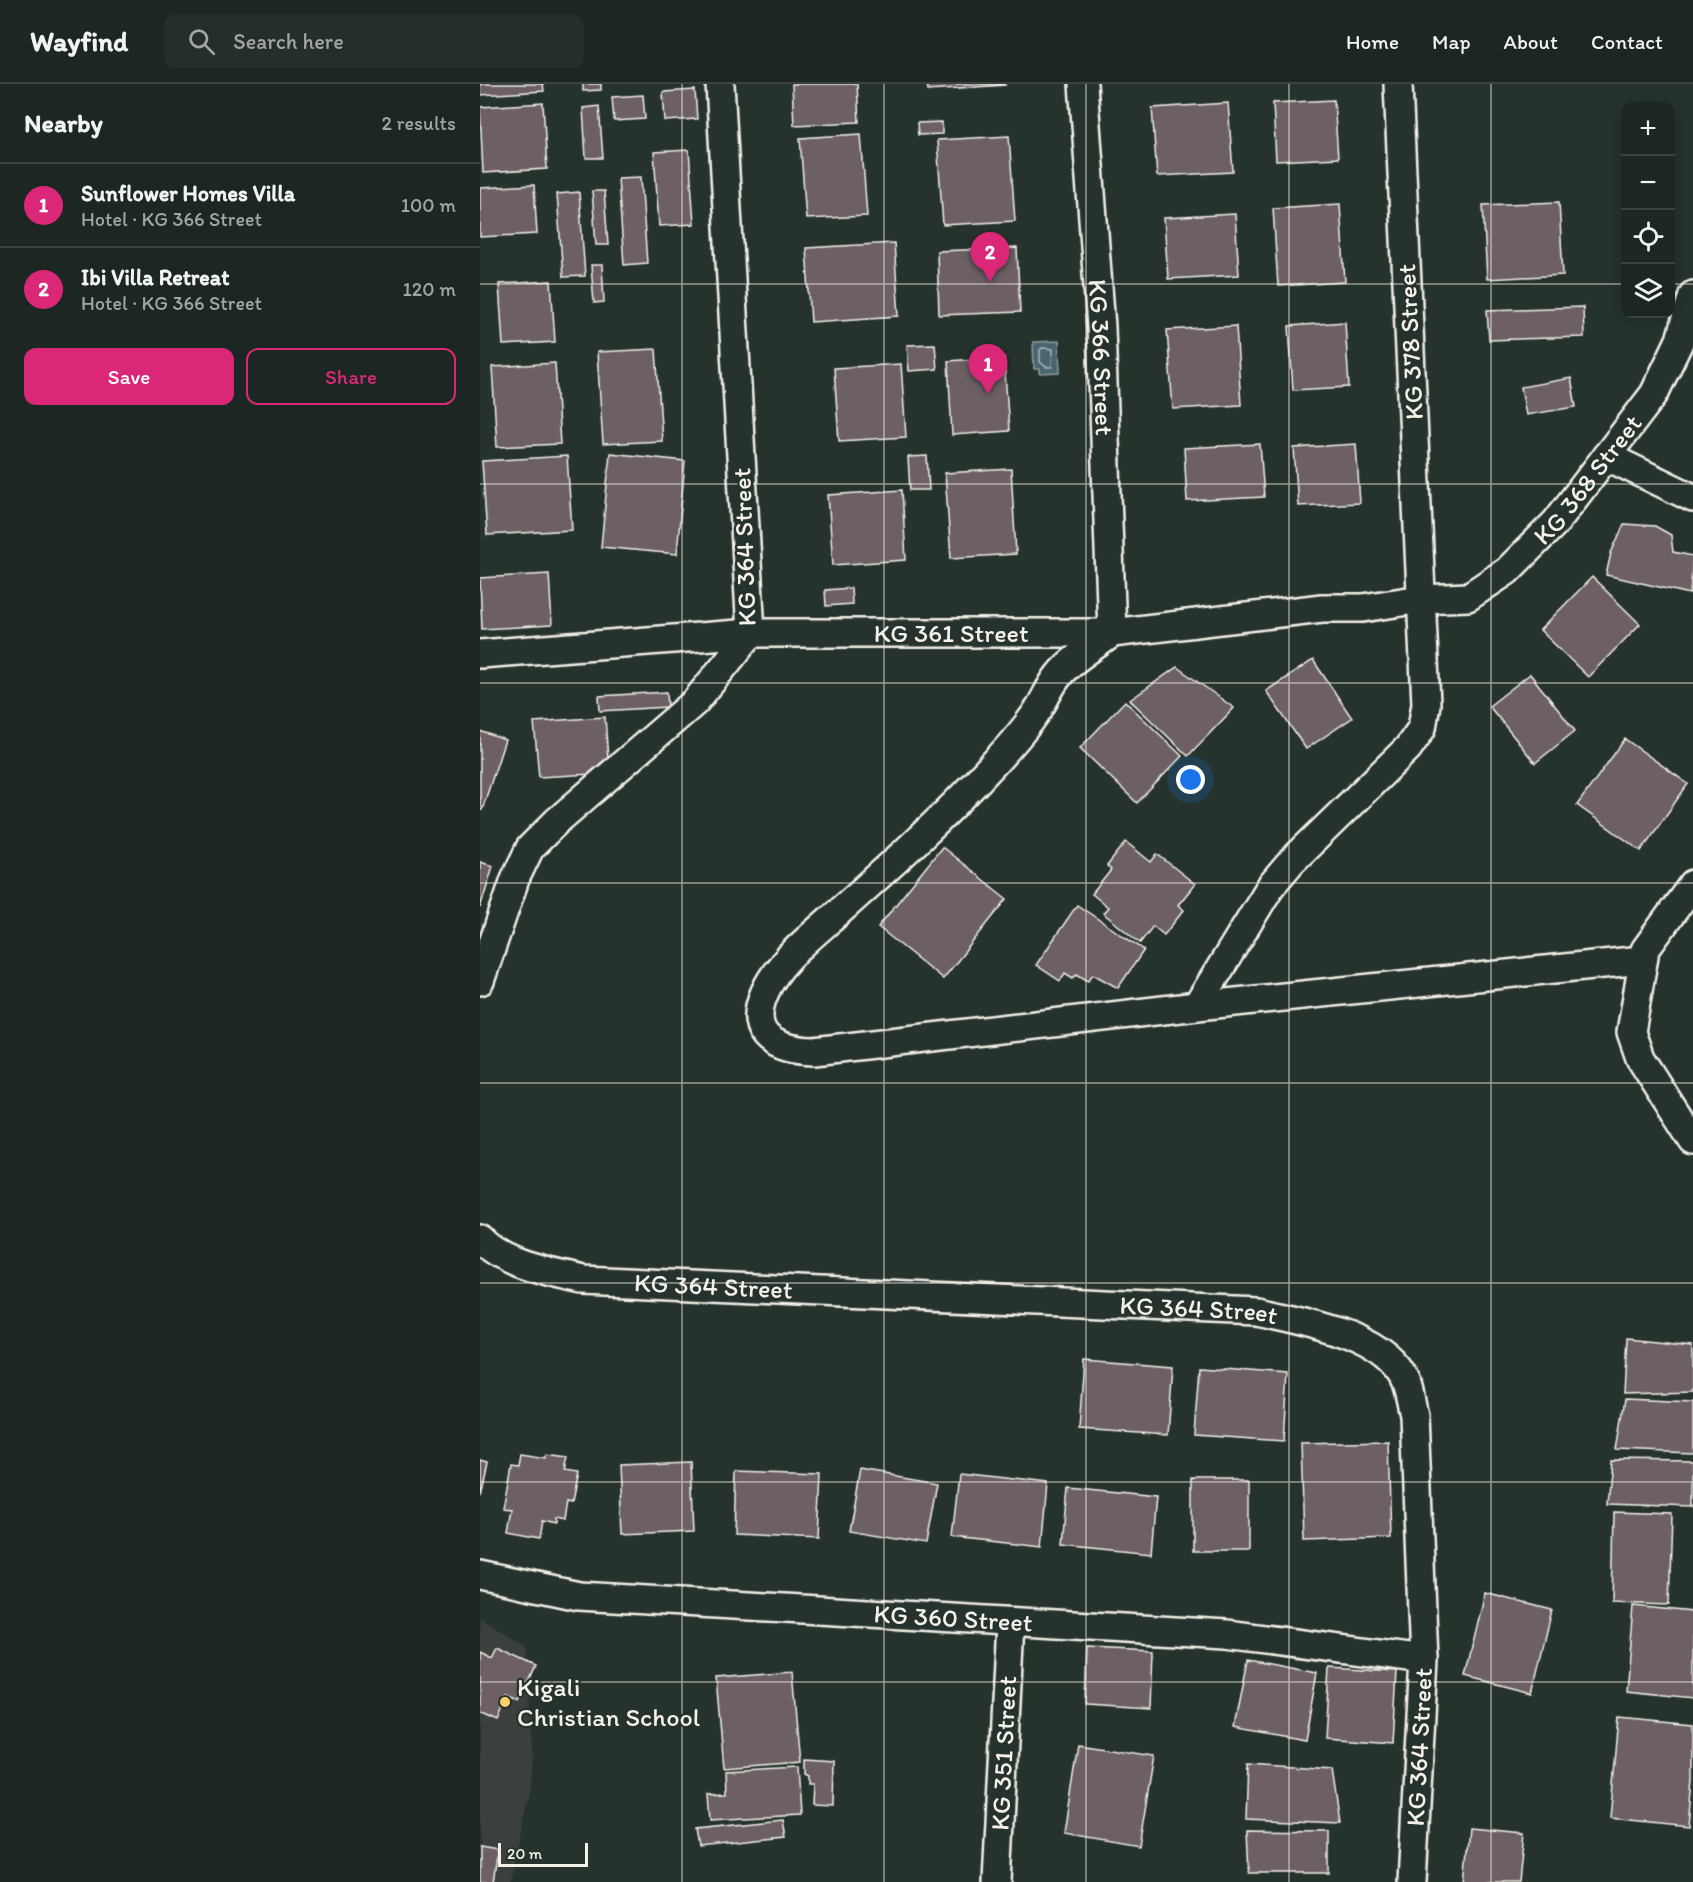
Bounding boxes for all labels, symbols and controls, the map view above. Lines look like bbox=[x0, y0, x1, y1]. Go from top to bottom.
search box bbox=[164, 14, 584, 68]
text: Wayfind bbox=[30, 24, 128, 58]
icon: search bbox=[185, 25, 218, 58]
text: Search here bbox=[233, 28, 344, 55]
text: Home bbox=[1346, 29, 1399, 54]
text: Map bbox=[1432, 29, 1471, 54]
text: About bbox=[1504, 29, 1558, 54]
text: Contact bbox=[1591, 29, 1663, 54]
map controls bbox=[1621, 102, 1675, 318]
button: + bbox=[1621, 102, 1675, 156]
text: Nearby bbox=[24, 107, 103, 139]
text: 2 results bbox=[382, 111, 456, 135]
button: − bbox=[1621, 156, 1675, 210]
text: Sunflower Homes Villa bbox=[81, 180, 295, 207]
text: 1 bbox=[39, 193, 48, 217]
text: 100 m bbox=[401, 193, 456, 217]
text: Hotel · KG 366 Street bbox=[81, 207, 262, 231]
button: locate bbox=[1621, 210, 1675, 264]
pin: 2 bbox=[970, 232, 1010, 282]
street label: KG 378 Street bbox=[1390, 263, 1430, 421]
text: Ibi Villa Retreat bbox=[81, 264, 229, 291]
button: layers bbox=[1621, 264, 1675, 318]
text: 2 bbox=[38, 277, 49, 301]
text: 120 m bbox=[403, 277, 456, 301]
street label: KG 366 Street bbox=[1081, 278, 1121, 436]
text: Hotel · KG 366 Street bbox=[81, 291, 262, 315]
pin: 1 bbox=[968, 344, 1008, 394]
button: Save bbox=[24, 348, 234, 405]
button: Share bbox=[246, 348, 456, 405]
street label: KG 368 Street bbox=[1526, 408, 1649, 552]
street label: KG 364 Street bbox=[725, 467, 763, 627]
street label: KG 361 Street bbox=[874, 617, 1029, 649]
your location bbox=[1176, 765, 1205, 794]
street label: KG 364 Street bbox=[633, 1266, 794, 1306]
street label: KG 364 Street bbox=[1119, 1289, 1281, 1331]
street label: KG 360 Street bbox=[873, 1597, 1034, 1639]
street label: KG 364 Street bbox=[1399, 1667, 1439, 1827]
place label: Kigali Christian School bbox=[517, 1671, 700, 1733]
street label: KG 351 Street bbox=[984, 1675, 1023, 1831]
marker: Kigali Christian School bbox=[498, 1695, 512, 1709]
scale bar bbox=[498, 1840, 588, 1868]
text: 20 m bbox=[507, 1844, 542, 1863]

